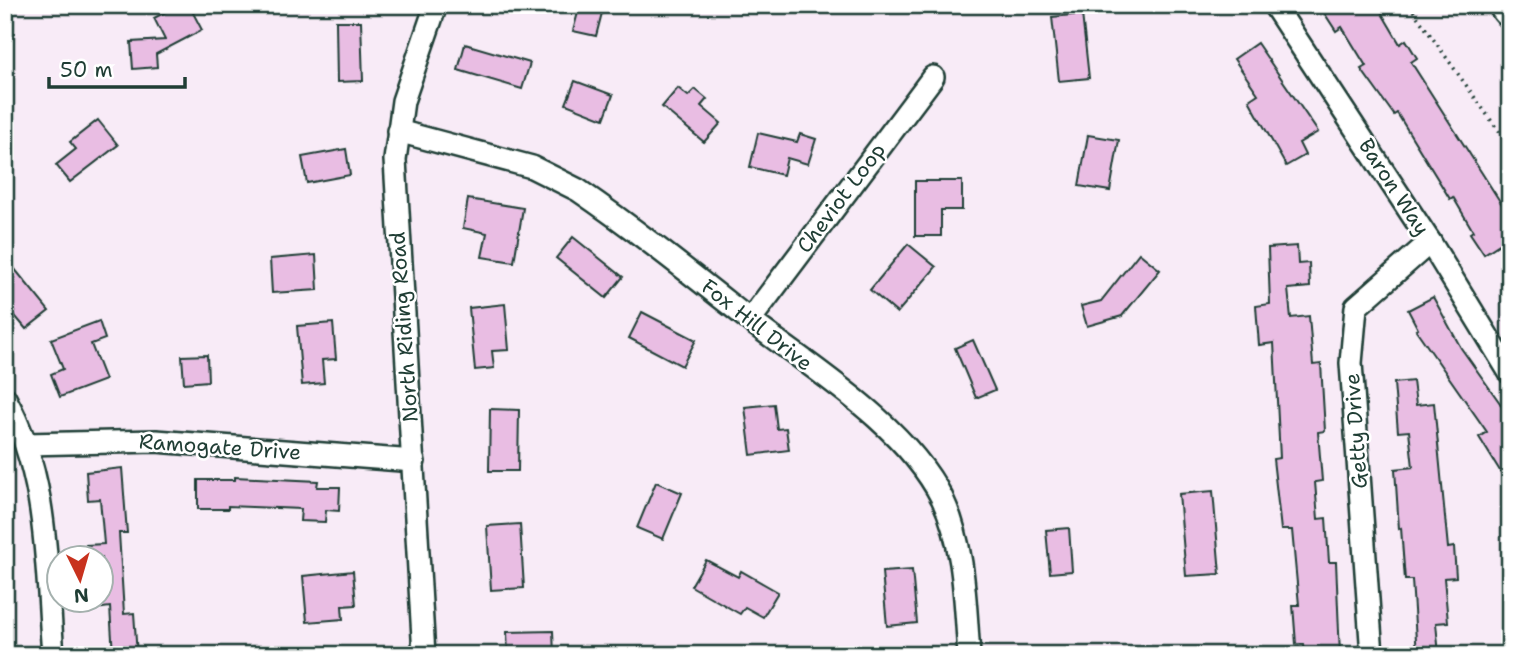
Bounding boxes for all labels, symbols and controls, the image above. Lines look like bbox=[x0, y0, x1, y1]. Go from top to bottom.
scale bar bbox=[49, 46, 186, 90]
text: 50 m bbox=[60, 56, 113, 84]
street label: Baron Way bbox=[1352, 133, 1436, 241]
street label: Cheviot Loop bbox=[790, 137, 892, 259]
street label: North Riding Road bbox=[383, 231, 425, 423]
street label: Fox Hill Drive bbox=[696, 273, 818, 377]
street label: Getty Drive bbox=[1338, 372, 1374, 490]
street label: Ramogate Drive bbox=[138, 427, 302, 467]
north arrow bbox=[46, 544, 116, 614]
text: N bbox=[73, 582, 90, 609]

